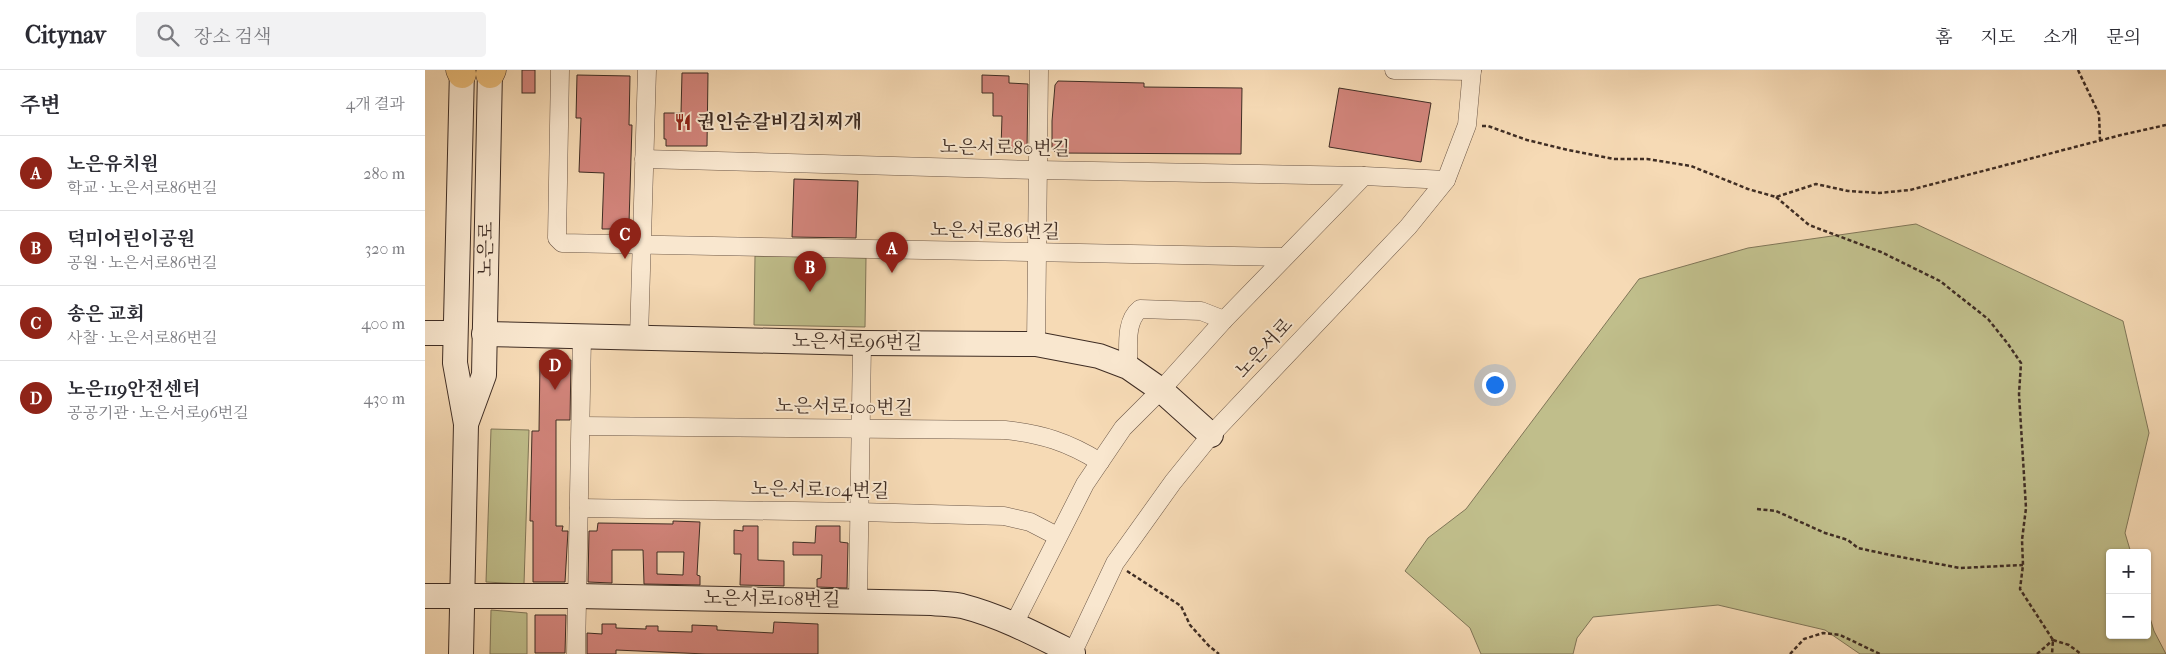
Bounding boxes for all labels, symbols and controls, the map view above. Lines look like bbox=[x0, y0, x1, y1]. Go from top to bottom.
search box bbox=[136, 12, 486, 57]
text: Citynav bbox=[25, 21, 106, 49]
icon: search bbox=[154, 21, 182, 49]
text: 장소 검색 bbox=[194, 26, 271, 48]
text: 홈 bbox=[1935, 27, 1953, 48]
text: 지도 bbox=[1981, 27, 2015, 48]
text: 소개 bbox=[2043, 27, 2078, 48]
text: 문의 bbox=[2106, 27, 2141, 48]
text: 주변 bbox=[20, 93, 61, 117]
text: 4개 결과 bbox=[346, 94, 405, 113]
place label: 권인순갈비김치찌개 bbox=[697, 111, 862, 133]
restaurant icon: 권인순갈비김치찌개 bbox=[673, 112, 693, 132]
street label: 노은서로80번길 bbox=[940, 136, 1070, 160]
text: 노은유치원 bbox=[67, 153, 159, 175]
text: A bbox=[31, 164, 41, 183]
text: 280 m bbox=[363, 164, 405, 183]
text: 학교 · 노은서로86번길 bbox=[67, 178, 217, 197]
pin: C bbox=[609, 218, 641, 259]
street label: 노은서로86번길 bbox=[930, 219, 1060, 243]
street label: 노은로 bbox=[475, 221, 497, 277]
text: 덕미어린이공원 bbox=[67, 228, 195, 250]
pin: A bbox=[876, 232, 908, 273]
text: B bbox=[31, 239, 41, 258]
text: 320 m bbox=[365, 239, 405, 258]
pin: B bbox=[794, 251, 826, 292]
text: 공원 · 노은서로86번길 bbox=[67, 253, 217, 272]
text: 송은 교회 bbox=[67, 303, 145, 325]
text: C bbox=[31, 314, 41, 333]
text: 400 m bbox=[361, 314, 405, 333]
street label: 노은서로 bbox=[1231, 314, 1297, 382]
text: 사찰 · 노은서로86번길 bbox=[67, 328, 217, 347]
street label: 노은서로96번길 bbox=[792, 330, 922, 354]
pin: D bbox=[539, 349, 571, 390]
your location bbox=[1482, 372, 1508, 398]
text: 노은119안전센터 bbox=[67, 378, 201, 400]
text: D bbox=[30, 389, 42, 408]
text: 430 m bbox=[363, 389, 405, 408]
street label: 노은서로100번길 bbox=[775, 395, 913, 419]
text: 공공기관 · 노은서로96번길 bbox=[67, 403, 249, 422]
street label: 노은서로104번길 bbox=[751, 478, 889, 502]
map controls bbox=[2106, 549, 2151, 639]
button: + bbox=[2106, 549, 2151, 594]
street label: 노은서로108번길 bbox=[703, 587, 841, 611]
button: − bbox=[2106, 594, 2151, 639]

